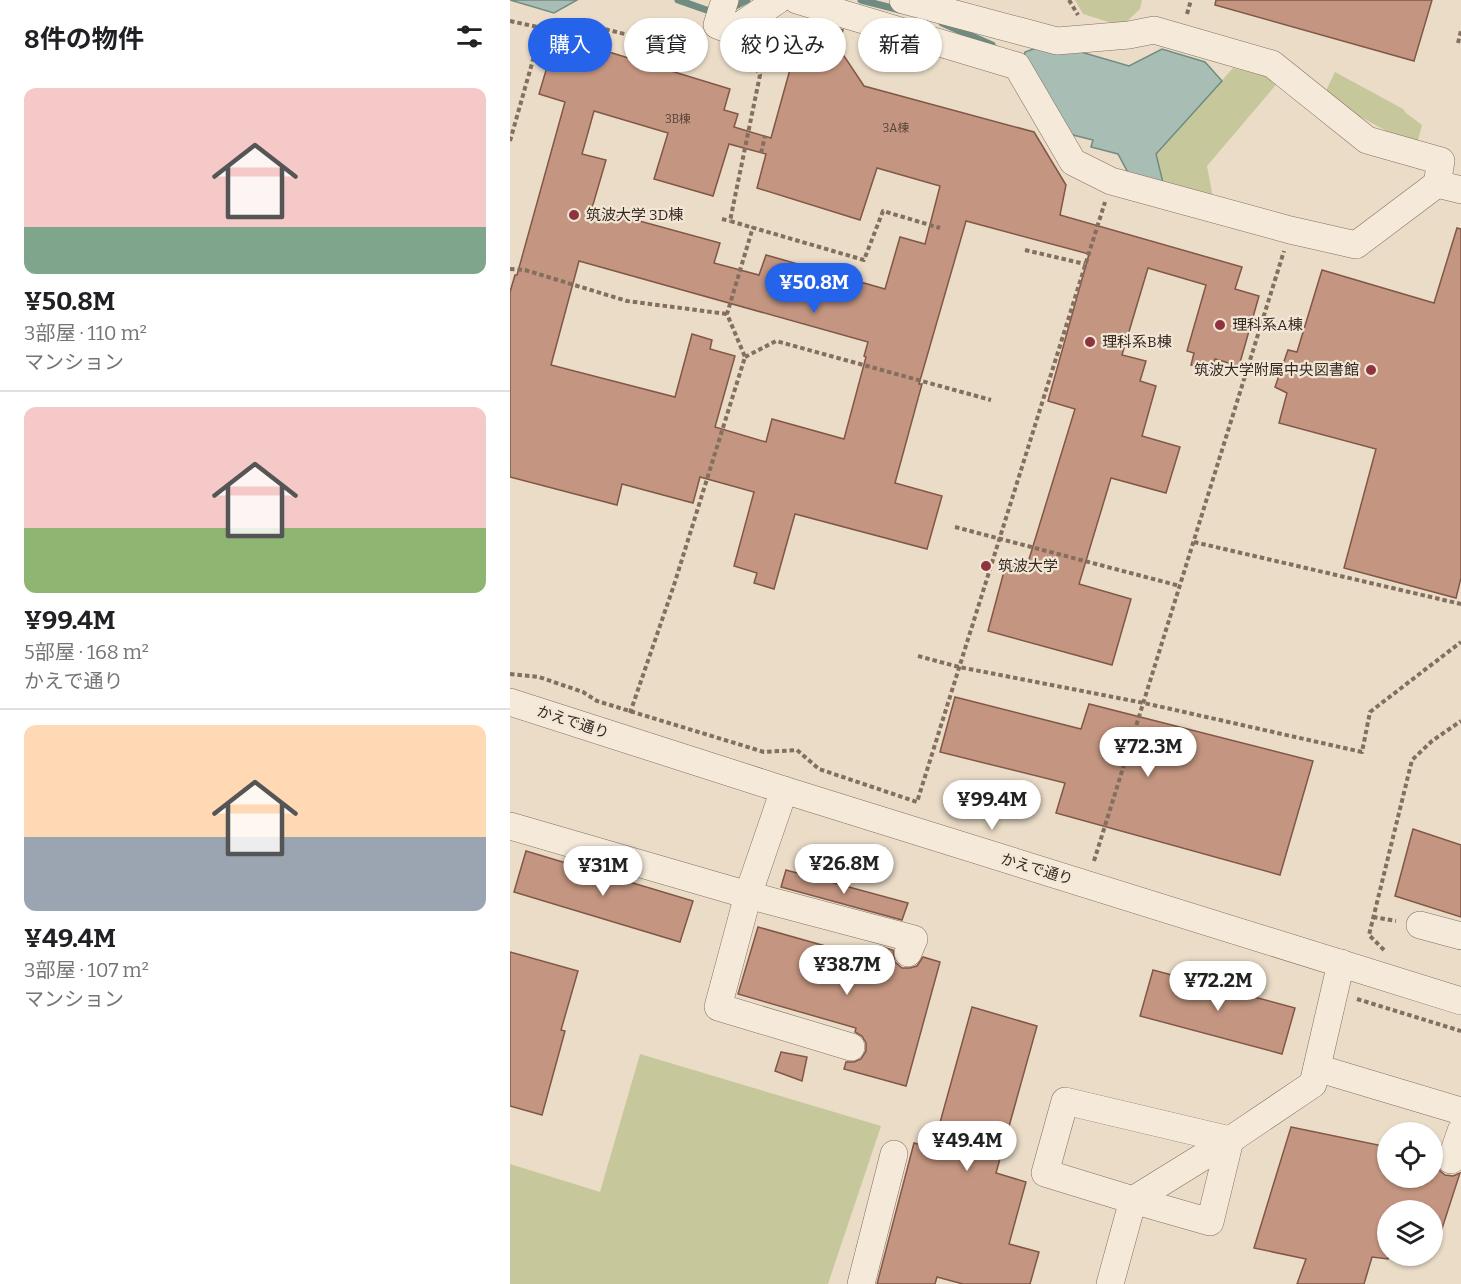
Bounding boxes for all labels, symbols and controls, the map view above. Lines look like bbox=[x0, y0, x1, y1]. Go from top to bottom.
chip: 購入 bbox=[528, 18, 612, 72]
chip: 賃貸 bbox=[624, 18, 708, 72]
chip: 絞り込み bbox=[720, 18, 846, 72]
chip: 新着 bbox=[858, 18, 942, 72]
icon: filters bbox=[453, 20, 486, 53]
text: 8件の物件 bbox=[24, 24, 144, 55]
house number: 3B棟 bbox=[665, 112, 691, 126]
house number: 3A棟 bbox=[883, 121, 909, 135]
icon: home bbox=[201, 127, 309, 235]
place label: 筑波大学 3D棟 bbox=[586, 206, 683, 224]
marker: 筑波大学 3D棟 bbox=[567, 208, 581, 222]
pin: ¥50.8M bbox=[765, 263, 863, 314]
text: ¥50.8M bbox=[779, 270, 849, 294]
text: ¥50.8M bbox=[24, 286, 115, 317]
place label: 理科系A棟 bbox=[1232, 316, 1303, 334]
marker: 理科系A棟 bbox=[1213, 318, 1227, 332]
text: 3部屋 · 110 m² bbox=[24, 321, 147, 345]
place label: 理科系B棟 bbox=[1102, 333, 1172, 351]
marker: 理科系B棟 bbox=[1083, 335, 1097, 349]
text: マンション bbox=[24, 350, 124, 374]
place label: 筑波大学附属中央図書館 bbox=[1194, 361, 1359, 379]
marker: 筑波大学附属中央図書館 bbox=[1364, 363, 1378, 377]
icon: home bbox=[201, 446, 309, 554]
place label: 筑波大学 bbox=[998, 557, 1058, 575]
marker: 筑波大学 bbox=[979, 559, 993, 573]
text: ¥99.4M bbox=[24, 605, 116, 636]
text: 5部屋 · 168 m² bbox=[24, 640, 149, 664]
text: かえで通り bbox=[24, 669, 123, 693]
street label: かえで通り bbox=[535, 702, 611, 742]
pin: ¥72.3M bbox=[1099, 727, 1197, 778]
text: ¥72.3M bbox=[1114, 734, 1182, 758]
icon: home bbox=[201, 764, 309, 872]
pin: ¥99.4M bbox=[943, 780, 1041, 831]
text: ¥99.4M bbox=[957, 787, 1027, 811]
pin: ¥26.8M bbox=[795, 844, 893, 895]
pin: ¥31M bbox=[567, 846, 639, 897]
street label: かえで通り bbox=[999, 849, 1075, 889]
text: ¥26.8M bbox=[809, 851, 879, 875]
text: ¥31M bbox=[577, 853, 629, 877]
text: ¥49.4M bbox=[24, 923, 116, 954]
pin: ¥38.7M bbox=[798, 945, 896, 996]
text: ¥38.7M bbox=[813, 952, 881, 976]
text: 3部屋 · 107 m² bbox=[24, 958, 149, 982]
pin: ¥72.2M bbox=[1169, 961, 1267, 1012]
text: ¥72.2M bbox=[1183, 968, 1253, 992]
text: マンション bbox=[24, 987, 124, 1011]
pin: ¥49.4M bbox=[918, 1121, 1016, 1172]
map controls bbox=[1377, 1122, 1443, 1266]
button: locate bbox=[1377, 1122, 1443, 1188]
text: ¥49.4M bbox=[932, 1128, 1002, 1152]
button: layers bbox=[1377, 1200, 1443, 1266]

